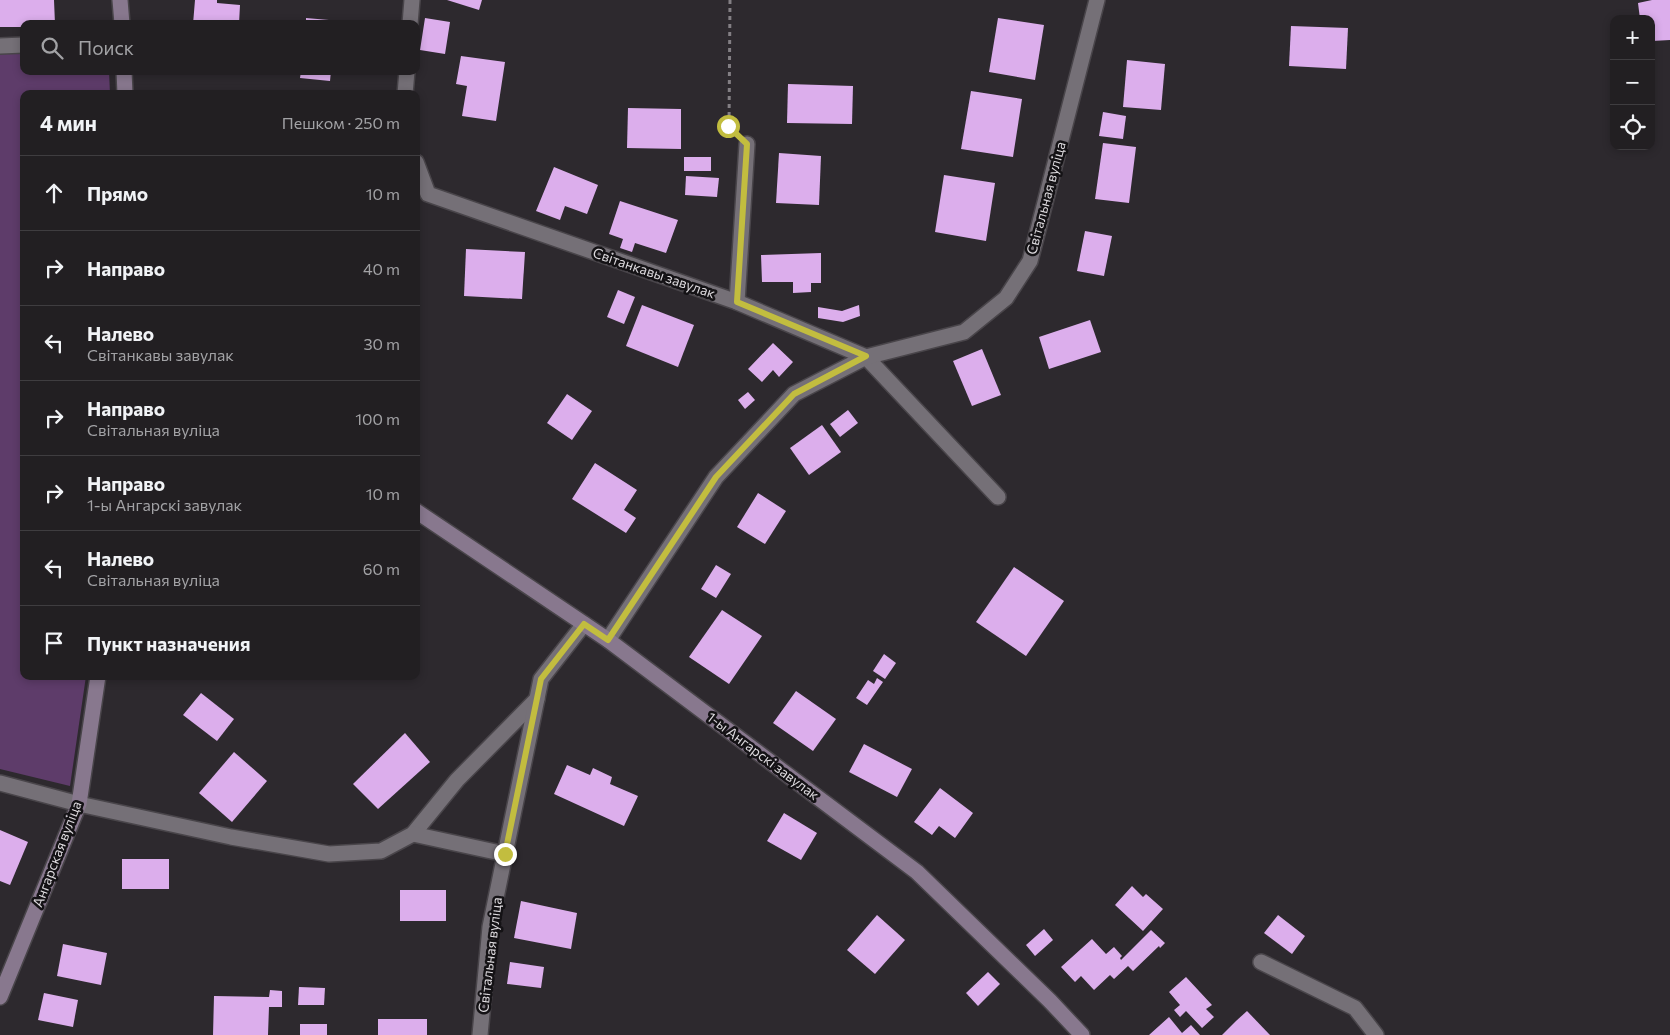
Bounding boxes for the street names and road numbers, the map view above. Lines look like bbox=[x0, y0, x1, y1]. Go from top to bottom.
street label: Світальная вуліца bbox=[1022, 140, 1069, 256]
street label: Світанкавы завулак bbox=[591, 244, 718, 302]
street label: 1-ы Ангарскі завулак bbox=[704, 708, 823, 804]
street label: Ангарская вуліца bbox=[28, 798, 85, 909]
street label: Світальная вуліца bbox=[474, 896, 505, 1014]

